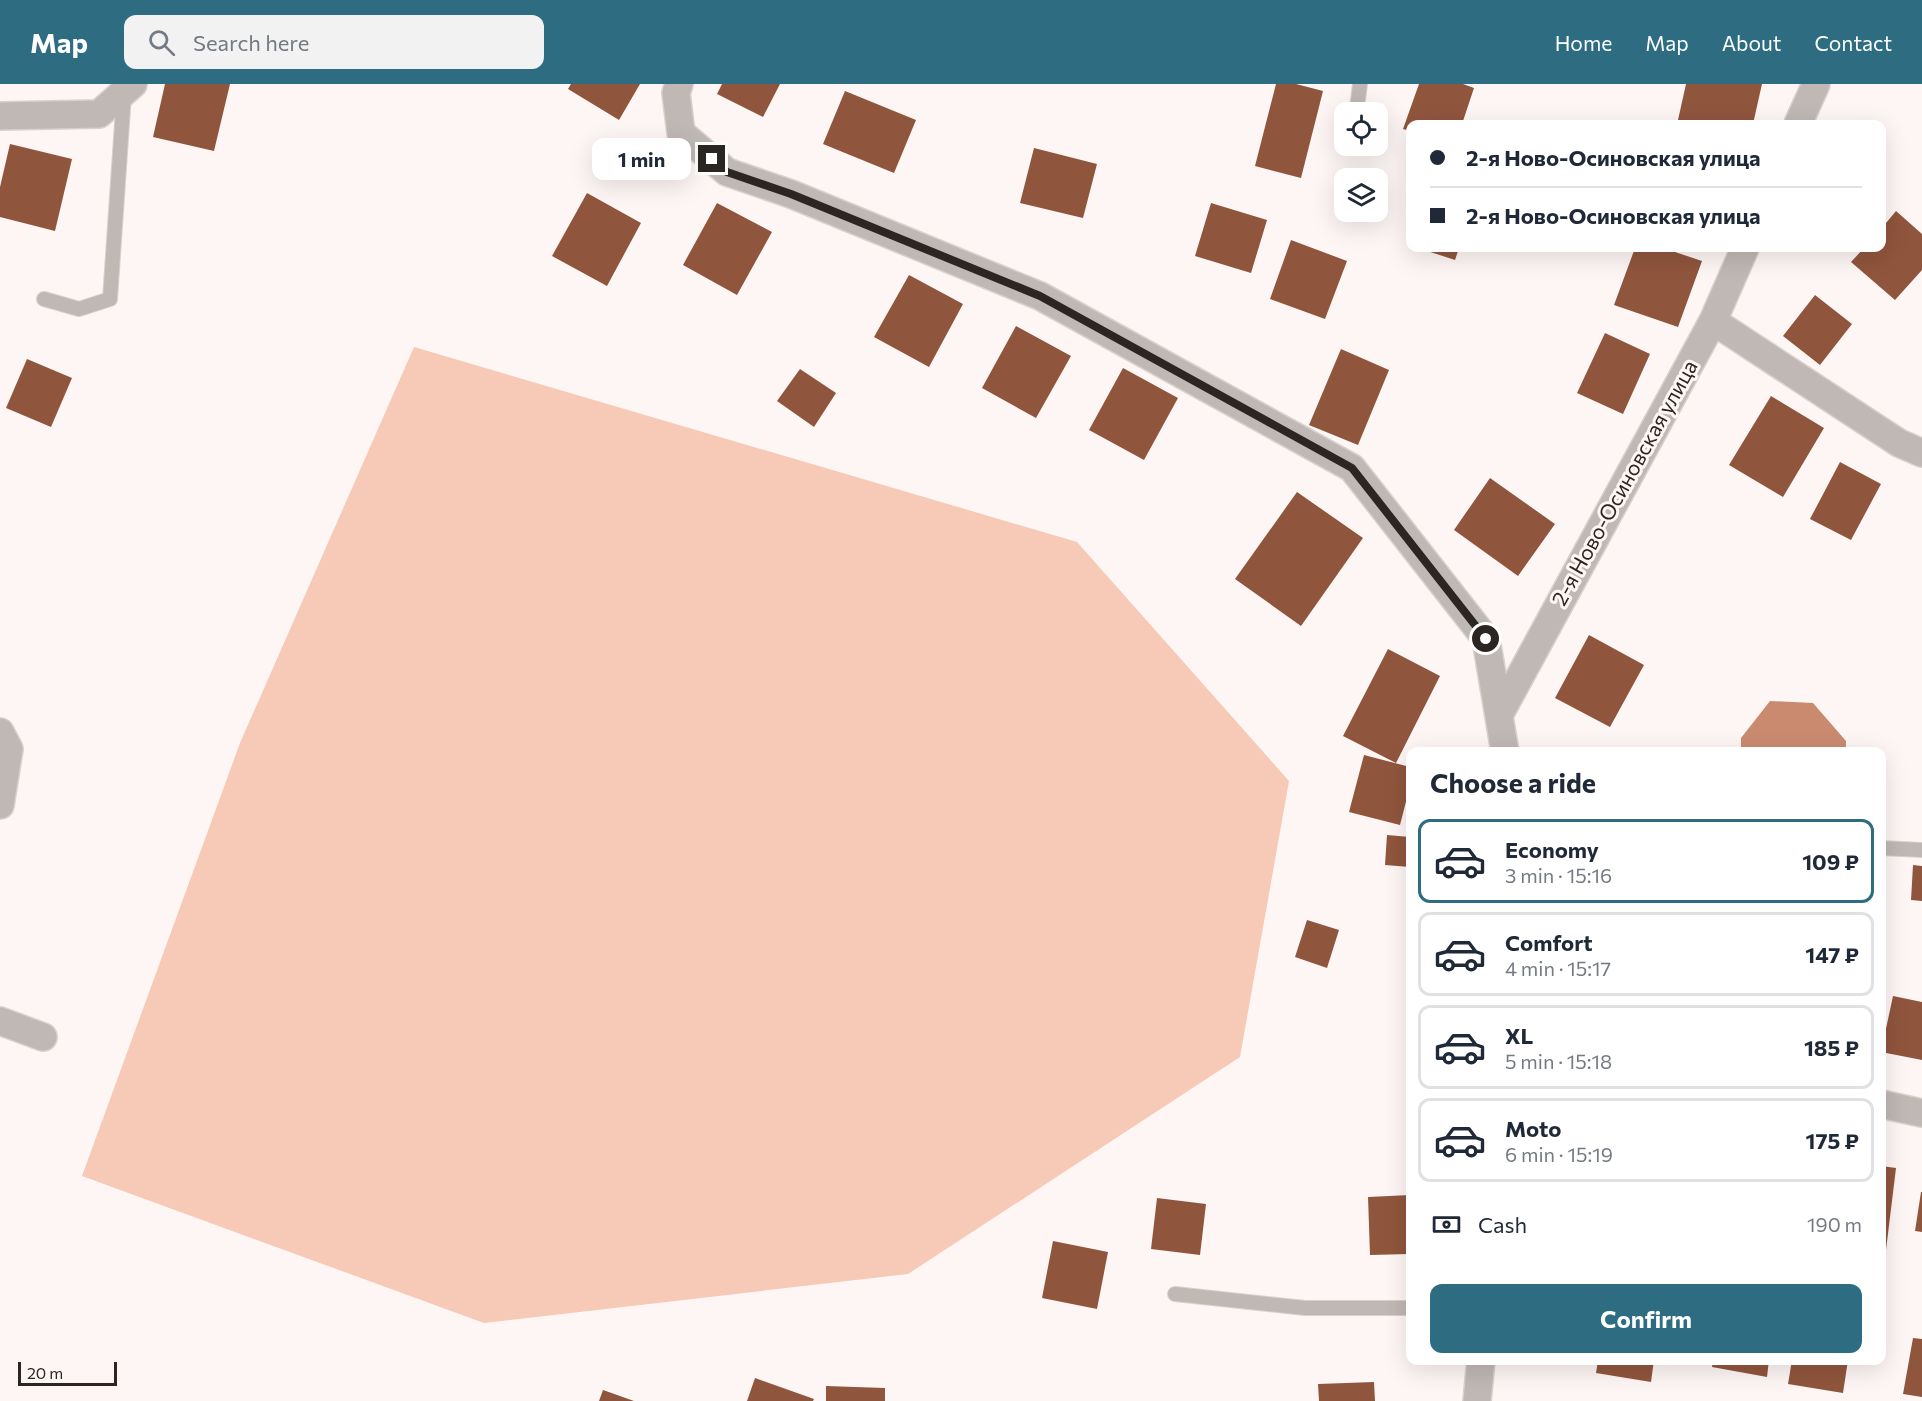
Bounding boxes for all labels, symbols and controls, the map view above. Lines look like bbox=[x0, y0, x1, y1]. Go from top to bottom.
search box bbox=[124, 15, 544, 69]
text: Map bbox=[30, 25, 88, 59]
icon: search bbox=[145, 26, 178, 59]
text: Search here bbox=[193, 29, 309, 56]
text: Home bbox=[1555, 30, 1612, 55]
text: Map bbox=[1645, 30, 1689, 55]
text: About bbox=[1722, 30, 1781, 55]
text: Contact bbox=[1814, 30, 1892, 55]
map controls bbox=[1334, 102, 1388, 222]
button: locate bbox=[1334, 102, 1388, 156]
callout: 1 min bbox=[592, 138, 691, 180]
text: 2-я Ново-Осиновская улица bbox=[1466, 144, 1761, 171]
route end bbox=[698, 145, 725, 172]
text: 1 min bbox=[618, 147, 665, 171]
button: layers bbox=[1334, 168, 1388, 222]
text: 2-я Ново-Осиновская улица bbox=[1466, 202, 1761, 229]
street label: 2-я Ново-Осиновская улица bbox=[1546, 355, 1702, 609]
route start bbox=[1472, 625, 1499, 652]
text: Choose a ride bbox=[1430, 766, 1596, 799]
icon: car bbox=[1433, 834, 1487, 888]
text: Economy bbox=[1505, 836, 1599, 863]
text: 109 ₽ bbox=[1802, 848, 1859, 875]
text: 3 min · 15:16 bbox=[1505, 863, 1612, 887]
icon: car bbox=[1433, 927, 1487, 981]
text: Comfort bbox=[1505, 929, 1593, 956]
text: 147 ₽ bbox=[1805, 941, 1859, 968]
text: 4 min · 15:17 bbox=[1505, 956, 1611, 980]
icon: car bbox=[1433, 1020, 1487, 1074]
text: XL bbox=[1505, 1022, 1533, 1049]
text: 185 ₽ bbox=[1804, 1034, 1859, 1061]
text: 5 min · 15:18 bbox=[1505, 1049, 1612, 1073]
icon: car bbox=[1433, 1113, 1487, 1167]
text: Moto bbox=[1505, 1115, 1561, 1142]
text: 175 ₽ bbox=[1806, 1127, 1859, 1154]
text: 6 min · 15:19 bbox=[1505, 1142, 1613, 1166]
icon: cash bbox=[1430, 1208, 1463, 1241]
text: Cash bbox=[1478, 1211, 1527, 1238]
text: 190 m bbox=[1807, 1212, 1862, 1236]
button: Confirm bbox=[1430, 1284, 1862, 1353]
scale bar bbox=[18, 1359, 117, 1386]
text: 20 m bbox=[27, 1363, 63, 1382]

